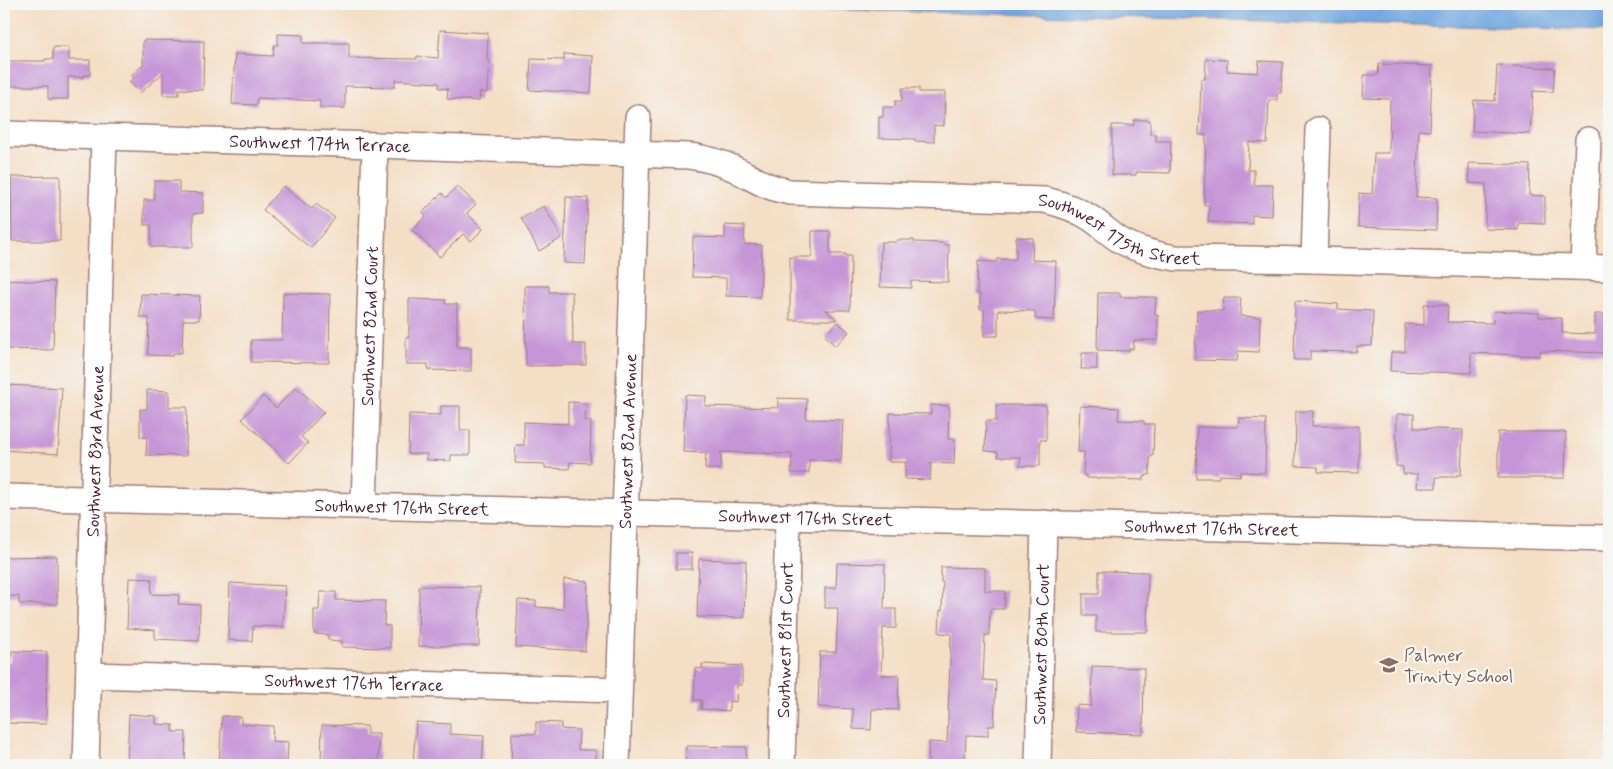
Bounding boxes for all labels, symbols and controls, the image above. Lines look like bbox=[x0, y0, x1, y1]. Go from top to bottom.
street label: Southwest 174th Terrace bbox=[229, 130, 411, 159]
street label: Southwest 175th Street bbox=[1038, 189, 1201, 271]
street label: Southwest 82nd Court bbox=[356, 245, 385, 407]
street label: Southwest 82nd Avenue bbox=[614, 353, 643, 529]
street label: Southwest 83rd Avenue bbox=[82, 365, 110, 537]
street label: Southwest 176th Street bbox=[314, 494, 490, 522]
street label: Southwest 176th Street bbox=[718, 504, 894, 533]
street label: Southwest 176th Street bbox=[1124, 515, 1300, 543]
street label: Southwest 81st Court bbox=[772, 562, 800, 718]
street label: Southwest 80th Court bbox=[1028, 563, 1056, 725]
place label: Palmer Trinity School bbox=[1404, 644, 1513, 689]
school or university icon: Palmer Trinity School bbox=[1378, 654, 1400, 676]
street label: Southwest 176th Terrace bbox=[264, 669, 444, 698]

